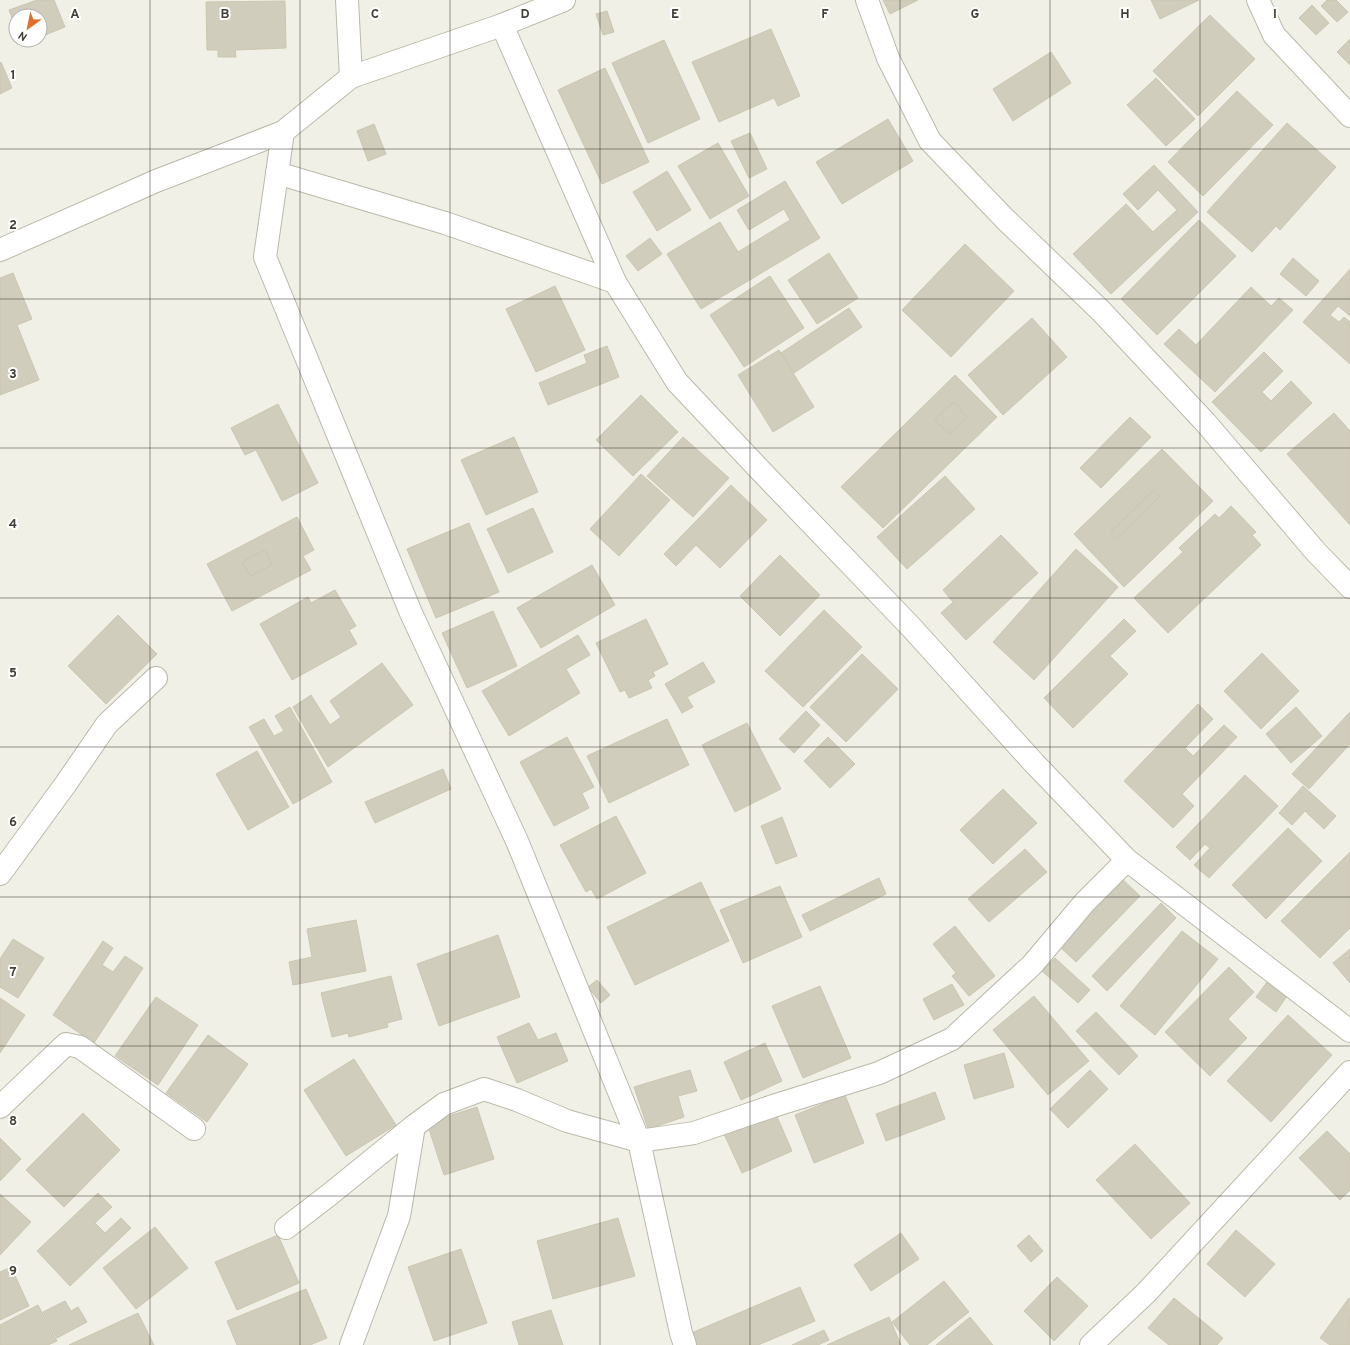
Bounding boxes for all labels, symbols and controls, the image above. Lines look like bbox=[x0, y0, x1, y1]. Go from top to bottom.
text: A bbox=[70, 7, 80, 23]
text: B bbox=[221, 7, 230, 23]
text: C bbox=[371, 7, 379, 23]
text: D bbox=[520, 7, 530, 23]
text: E bbox=[671, 7, 679, 23]
text: F bbox=[821, 7, 829, 23]
text: G bbox=[971, 7, 980, 23]
text: H bbox=[1120, 7, 1130, 23]
text: I bbox=[1273, 7, 1277, 23]
north arrow bbox=[8, 8, 48, 48]
text: N bbox=[16, 28, 30, 44]
text: 1 bbox=[10, 68, 16, 84]
text: 2 bbox=[9, 218, 17, 234]
text: 3 bbox=[9, 367, 17, 383]
text: 4 bbox=[9, 517, 17, 533]
text: 5 bbox=[9, 666, 17, 682]
text: 6 bbox=[9, 815, 17, 831]
text: 7 bbox=[10, 965, 17, 981]
text: 8 bbox=[9, 1114, 17, 1130]
text: 9 bbox=[9, 1264, 17, 1280]

